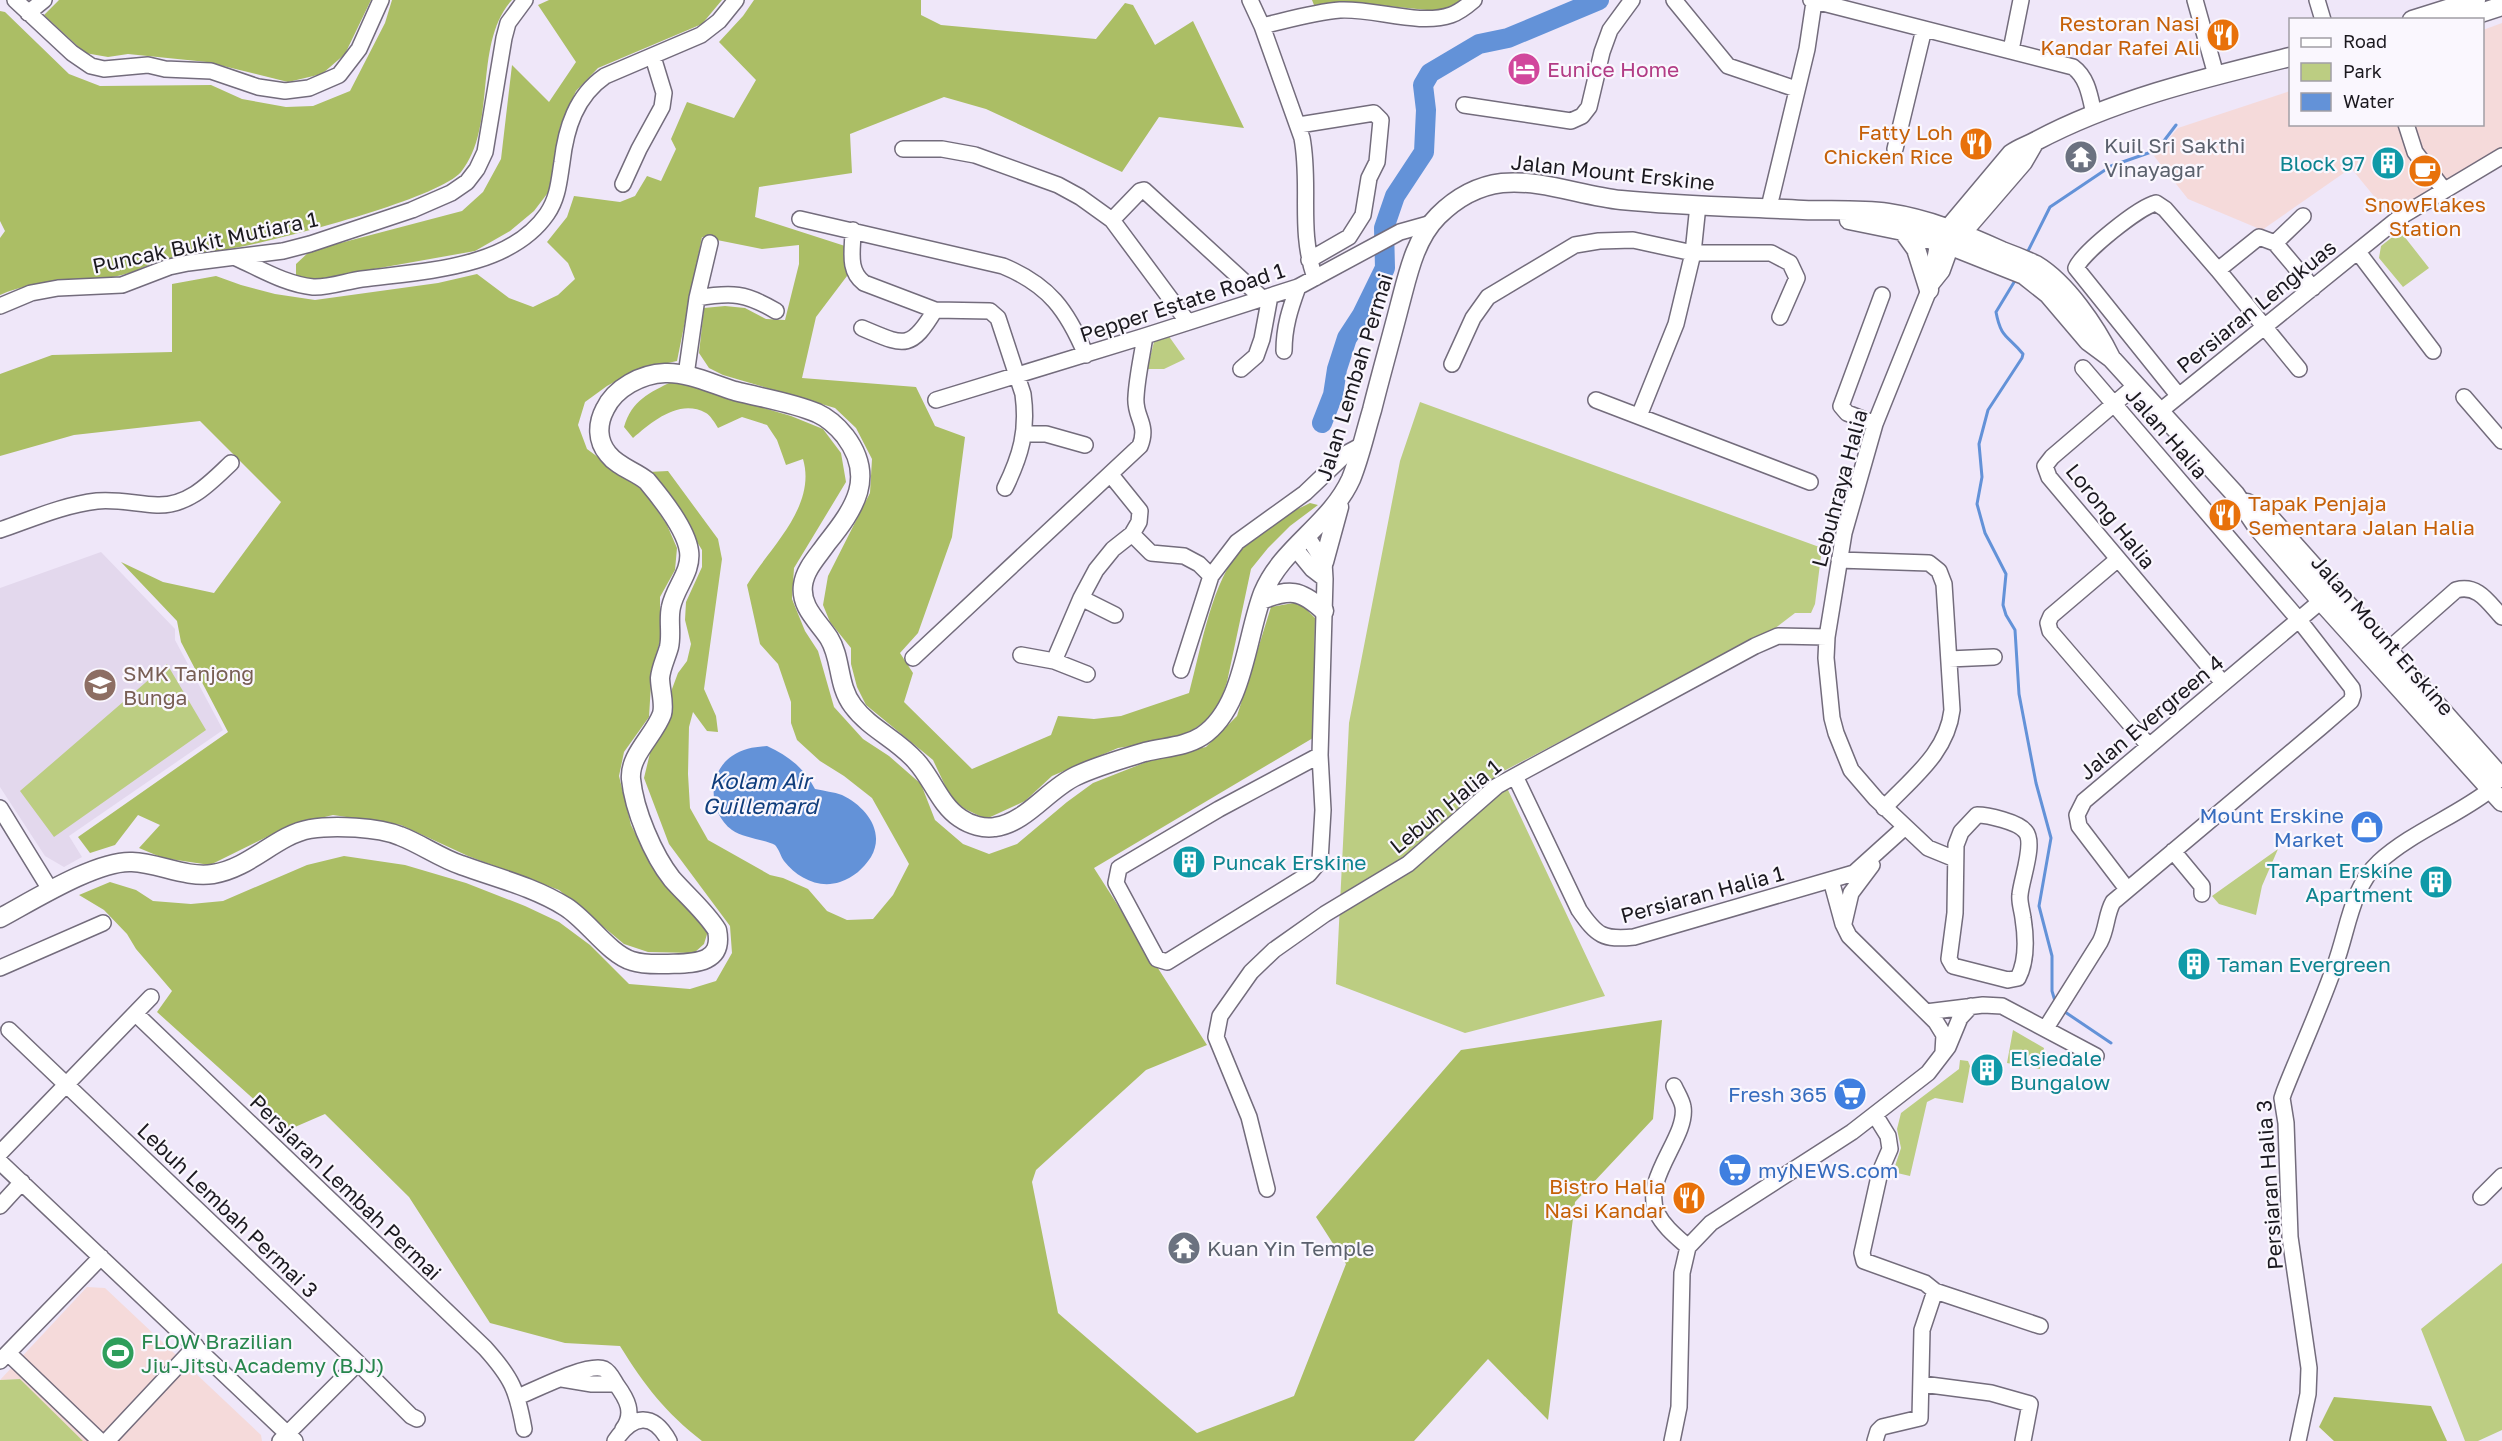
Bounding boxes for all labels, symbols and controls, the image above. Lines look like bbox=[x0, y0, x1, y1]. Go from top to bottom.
place label: Restoran Nasi Kandar Rafei Ali bbox=[2040, 10, 2200, 60]
restaurant icon: Restoran Nasi Kandar Rafei Ali bbox=[2205, 17, 2241, 53]
legend bbox=[2289, 18, 2484, 126]
text: Road bbox=[2343, 30, 2387, 52]
hotel icon: Eunice Home bbox=[1506, 51, 1542, 87]
place label: Eunice Home bbox=[1547, 56, 1679, 82]
text: Park bbox=[2343, 60, 2382, 82]
text: Water bbox=[2343, 90, 2394, 112]
place label: Fatty Loh Chicken Rice bbox=[1823, 119, 1953, 169]
restaurant icon: Fatty Loh Chicken Rice bbox=[1958, 126, 1994, 162]
place label: Kuil Sri Sakthi Vinayagar bbox=[2104, 132, 2245, 182]
temple icon: Kuil Sri Sakthi Vinayagar bbox=[2063, 139, 2099, 175]
building icon: Block 97 bbox=[2370, 145, 2406, 181]
street label: Jalan Mount Erskine bbox=[1510, 148, 1716, 196]
place label: Block 97 bbox=[2279, 150, 2365, 176]
cafe icon: SnowFlakes Station bbox=[2407, 153, 2443, 189]
place label: SnowFlakes Station bbox=[2364, 191, 2486, 241]
street label: Puncak Bukit Mutiara 1 bbox=[90, 205, 320, 279]
street label: Persiaran Lengkuas bbox=[2171, 234, 2341, 378]
street label: Pepper Estate Road 1 bbox=[1076, 257, 1288, 347]
street label: Jalan Lembah Permai bbox=[1310, 270, 1398, 484]
street label: Jalan Halia bbox=[2120, 382, 2214, 484]
street label: Lebuhraya Halia bbox=[1805, 406, 1873, 570]
street label: Lorong Halia bbox=[2061, 458, 2161, 574]
place label: Tapak Penjaja Sementara Jalan Halia bbox=[2248, 490, 2475, 540]
restaurant icon: Tapak Penjaja Sementara Jalan Halia bbox=[2207, 497, 2243, 533]
street label: Jalan Mount Erskine bbox=[2306, 549, 2460, 721]
street label: Jalan Evergreen 4 bbox=[2073, 649, 2229, 785]
place label: SMK Tanjong Bunga bbox=[123, 660, 254, 710]
school or university icon: SMK Tanjong Bunga bbox=[82, 667, 118, 703]
street label: Lebuh Halia 1 bbox=[1384, 753, 1506, 859]
water label: Kolam Air Guillemard bbox=[702, 767, 820, 819]
place label: Mount Erskine Market bbox=[2200, 802, 2344, 852]
shop icon: Mount Erskine Market bbox=[2349, 809, 2385, 845]
building icon: Puncak Erskine bbox=[1171, 844, 1207, 880]
place label: Puncak Erskine bbox=[1212, 849, 1367, 875]
place label: Taman Erskine Apartment bbox=[2267, 857, 2413, 907]
street label: Persiaran Halia 1 bbox=[1617, 860, 1787, 928]
building icon: Taman Erskine Apartment bbox=[2418, 864, 2454, 900]
building icon: Taman Evergreen bbox=[2176, 946, 2212, 982]
place label: Taman Evergreen bbox=[2217, 951, 2391, 977]
place label: Elsiedale Bungalow bbox=[2010, 1045, 2110, 1095]
building icon: Elsiedale Bungalow bbox=[1969, 1052, 2005, 1088]
supermarket icon: Fresh 365 bbox=[1832, 1076, 1868, 1112]
place label: Fresh 365 bbox=[1728, 1081, 1827, 1107]
street label: Persiaran Lembah Permai bbox=[245, 1089, 447, 1285]
street label: Persiaran Halia 3 bbox=[2250, 1099, 2288, 1271]
street label: Lebuh Lembah Permai 3 bbox=[132, 1117, 324, 1303]
supermarket icon: myNEWS.com bbox=[1717, 1152, 1753, 1188]
place label: myNEWS.com bbox=[1758, 1157, 1898, 1183]
place label: Bistro Halia Nasi Kandar bbox=[1544, 1173, 1666, 1223]
restaurant icon: Bistro Halia Nasi Kandar bbox=[1671, 1180, 1707, 1216]
temple icon: Kuan Yin Temple bbox=[1166, 1230, 1202, 1266]
place label: Kuan Yin Temple bbox=[1207, 1235, 1375, 1261]
place label: FLOW Brazilian Jiu-Jitsu Academy (BJJ) bbox=[141, 1328, 385, 1378]
sports icon: FLOW Brazilian Jiu-Jitsu Academy (BJJ) bbox=[100, 1335, 136, 1371]

